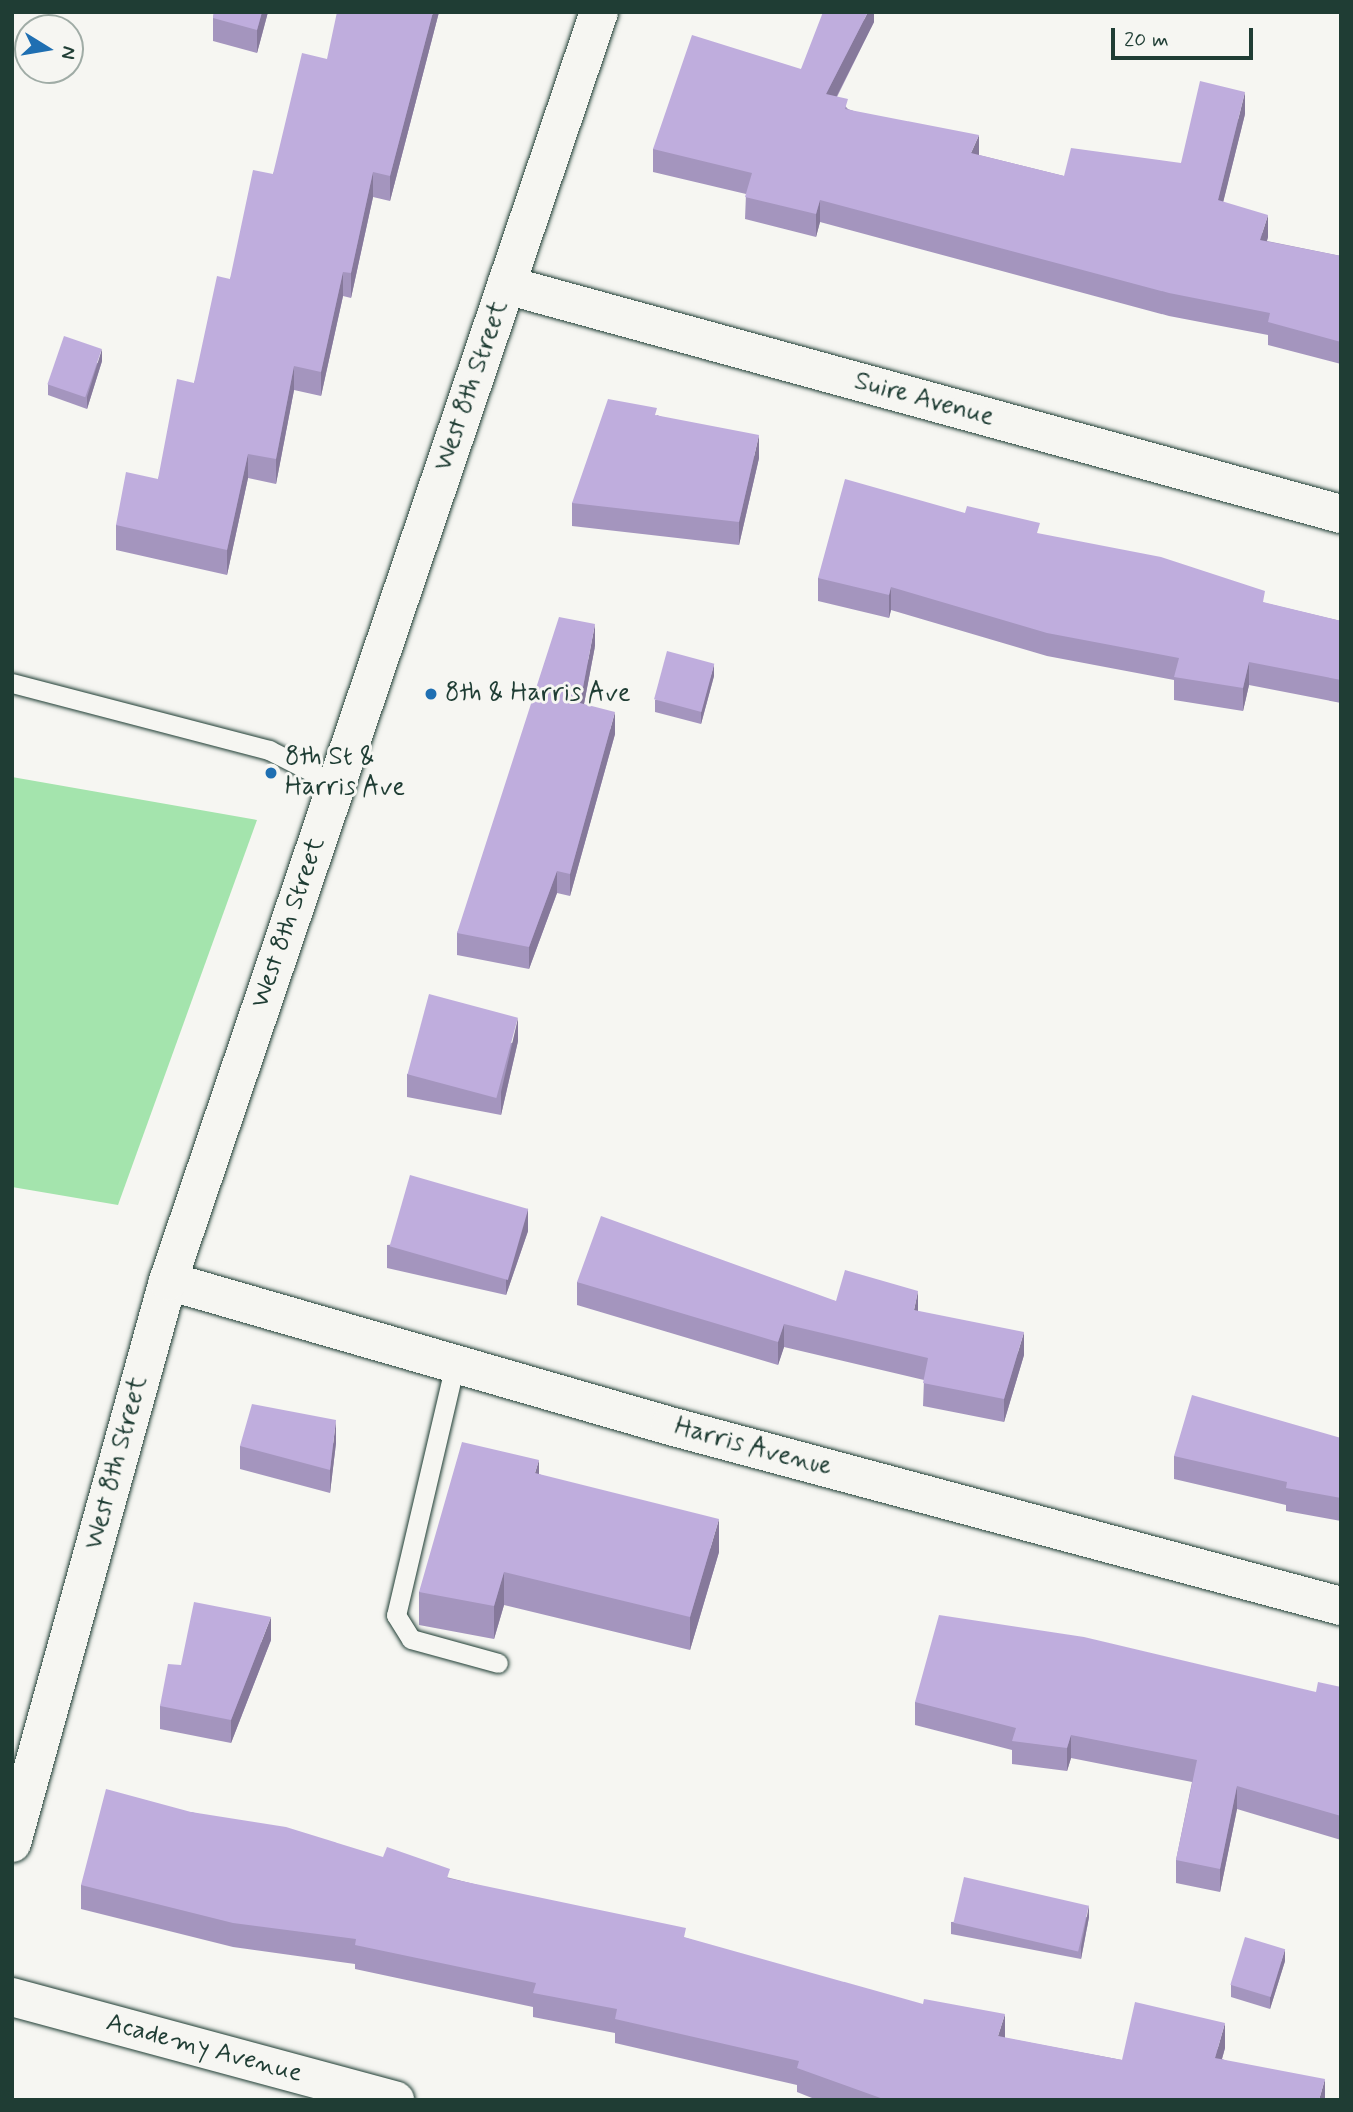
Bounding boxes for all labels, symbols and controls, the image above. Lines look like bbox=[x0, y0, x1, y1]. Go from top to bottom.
north arrow bbox=[14, 14, 84, 84]
scale bar bbox=[1115, 14, 1257, 58]
text: 20 m bbox=[1124, 26, 1169, 54]
text: N bbox=[55, 44, 82, 61]
street label: West 8th Street bbox=[428, 297, 516, 475]
street label: Suire Avenue bbox=[851, 366, 997, 434]
place label: 8th & Harris Ave bbox=[445, 678, 628, 710]
marker: 8th & Harris Ave bbox=[423, 686, 439, 702]
place label: 8th St & Harris Ave bbox=[285, 742, 402, 804]
marker: 8th St & Harris Ave bbox=[263, 765, 279, 781]
street label: West 8th Street bbox=[245, 834, 333, 1012]
street label: West 8th Street bbox=[79, 1373, 155, 1553]
street label: Harris Avenue bbox=[672, 1412, 834, 1484]
street label: Academy Avenue bbox=[106, 2009, 302, 2089]

